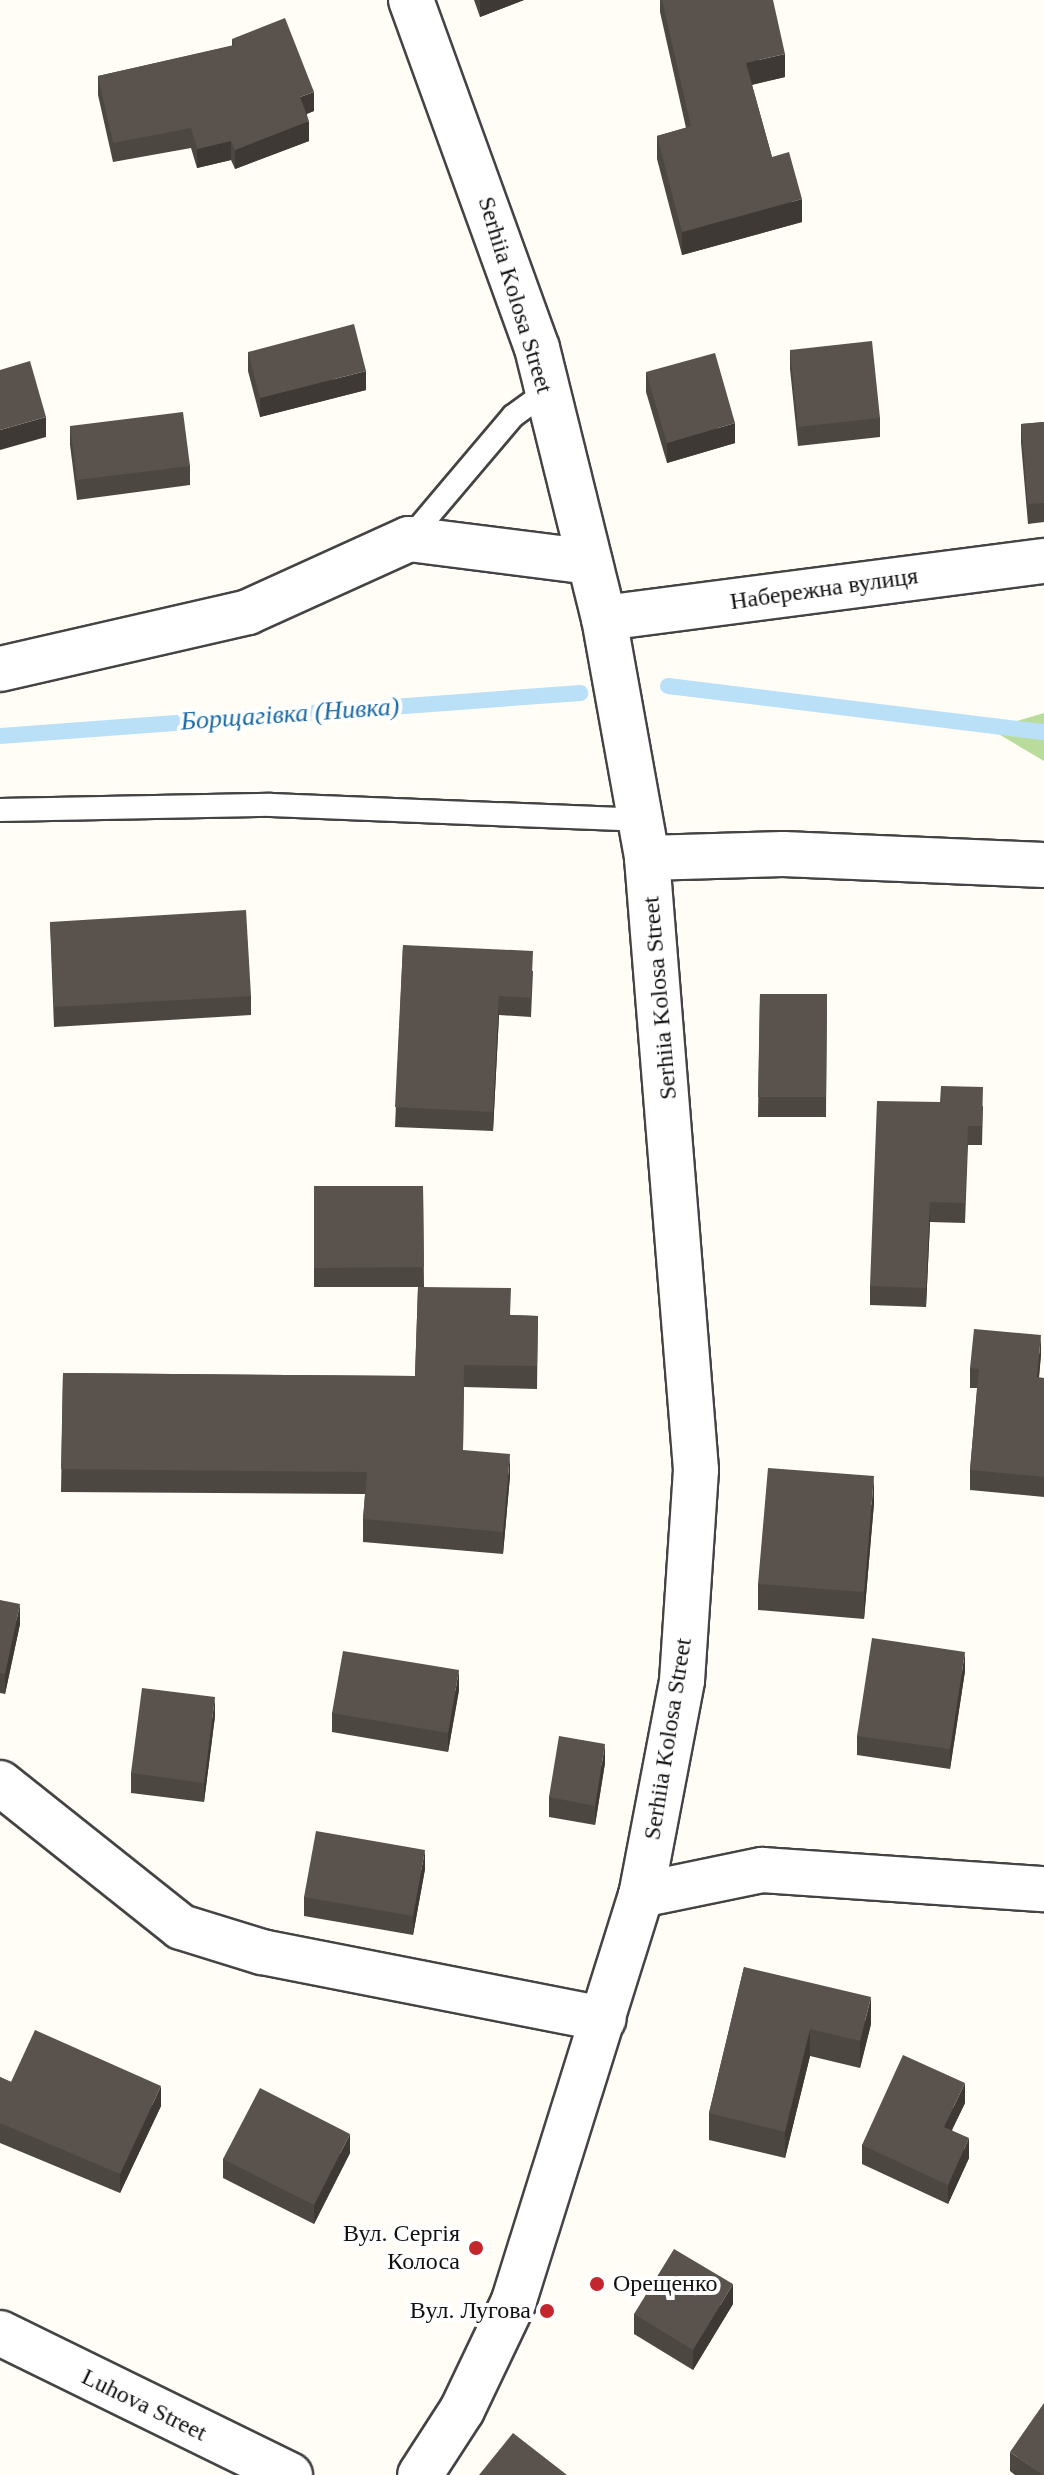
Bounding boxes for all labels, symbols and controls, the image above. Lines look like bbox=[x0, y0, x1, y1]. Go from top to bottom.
street label: Serhiia Kolosa Street bbox=[471, 193, 559, 397]
street label: Набережна вулиця bbox=[728, 562, 920, 616]
water label: Борщагівка (Нивка) bbox=[180, 691, 400, 737]
street label: Serhiia Kolosa Street bbox=[637, 895, 683, 1101]
street label: Serhiia Kolosa Street bbox=[638, 1636, 698, 1842]
place label: Вул. Сергія Колоса bbox=[343, 2220, 460, 2276]
marker: Вул. Сергія Колоса bbox=[467, 2239, 485, 2257]
place label: Орещенко bbox=[613, 2270, 717, 2298]
marker: Орещенко bbox=[588, 2275, 606, 2293]
place label: Вул. Лугова bbox=[410, 2297, 531, 2325]
marker: Вул. Лугова bbox=[538, 2302, 556, 2320]
street label: Luhova Street bbox=[77, 2362, 211, 2448]

